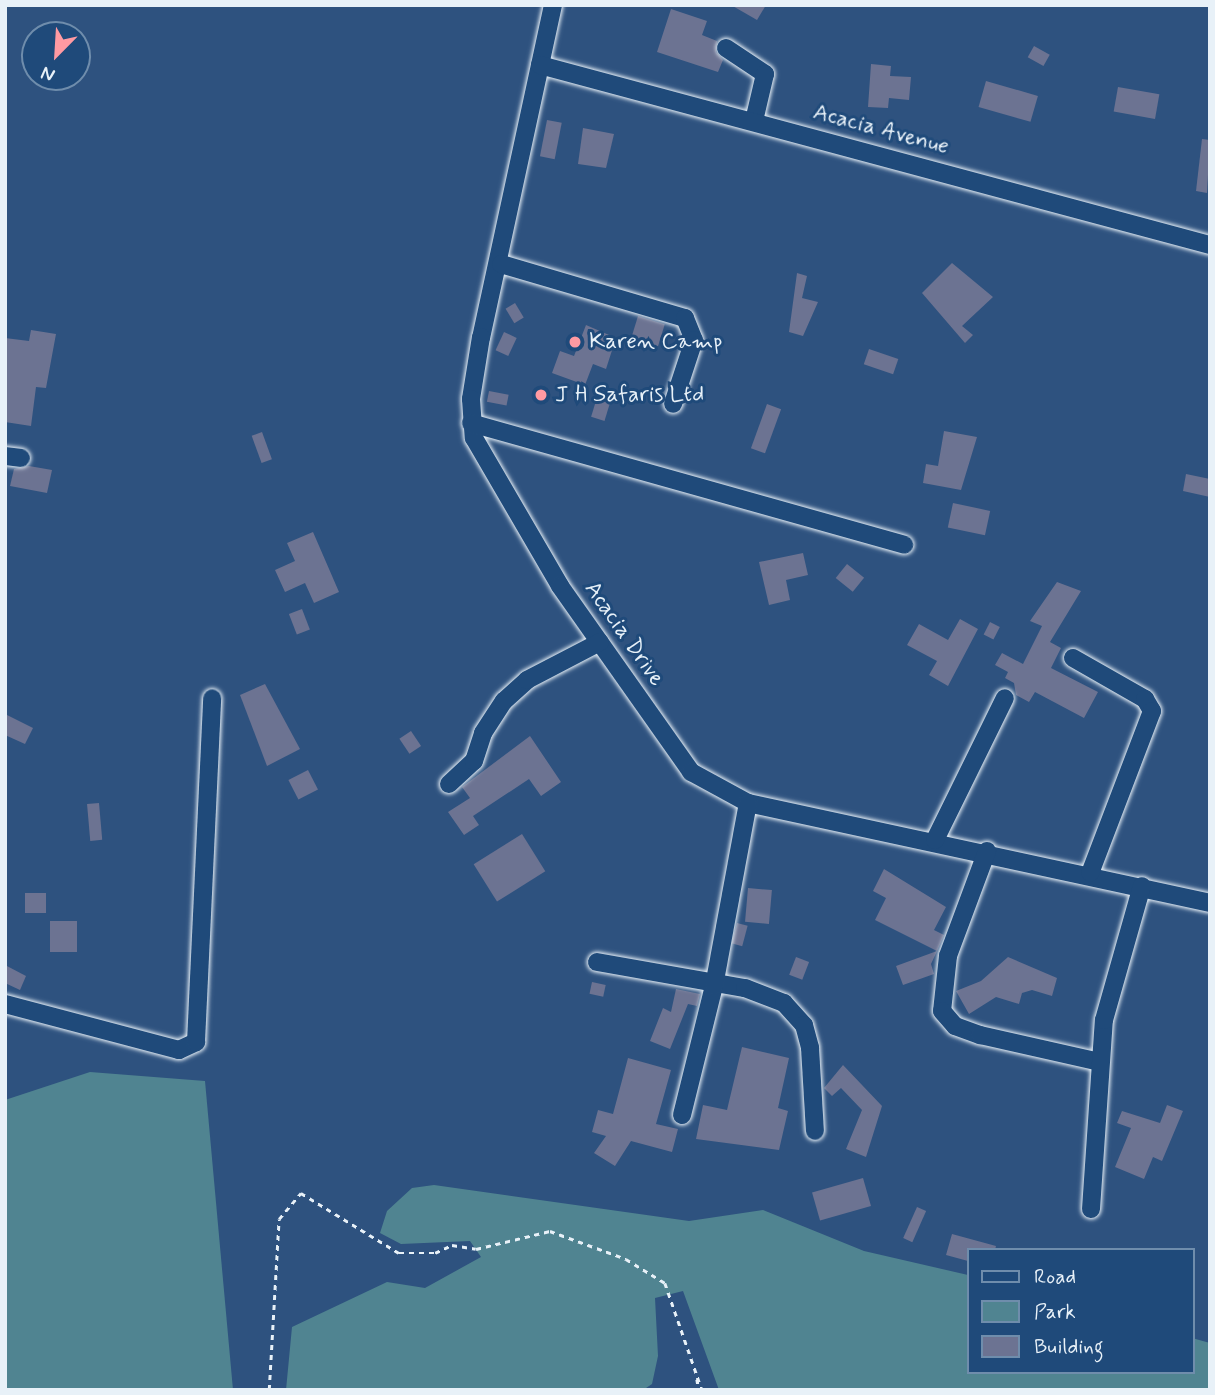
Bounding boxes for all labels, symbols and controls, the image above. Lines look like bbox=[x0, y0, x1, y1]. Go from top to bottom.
north arrow bbox=[21, 21, 91, 91]
text: N bbox=[37, 60, 59, 88]
street label: Acacia Avenue bbox=[809, 98, 953, 162]
place label: Karen Camp bbox=[589, 328, 720, 356]
marker: Karen Camp bbox=[567, 334, 583, 350]
place label: J H Safaris Ltd bbox=[555, 381, 709, 409]
marker: J H Safaris Ltd bbox=[533, 387, 549, 403]
street label: Acacia Drive bbox=[578, 577, 670, 691]
legend bbox=[967, 1248, 1194, 1374]
text: Road bbox=[1034, 1263, 1076, 1291]
text: Park bbox=[1034, 1298, 1076, 1326]
text: Building bbox=[1034, 1333, 1104, 1361]

